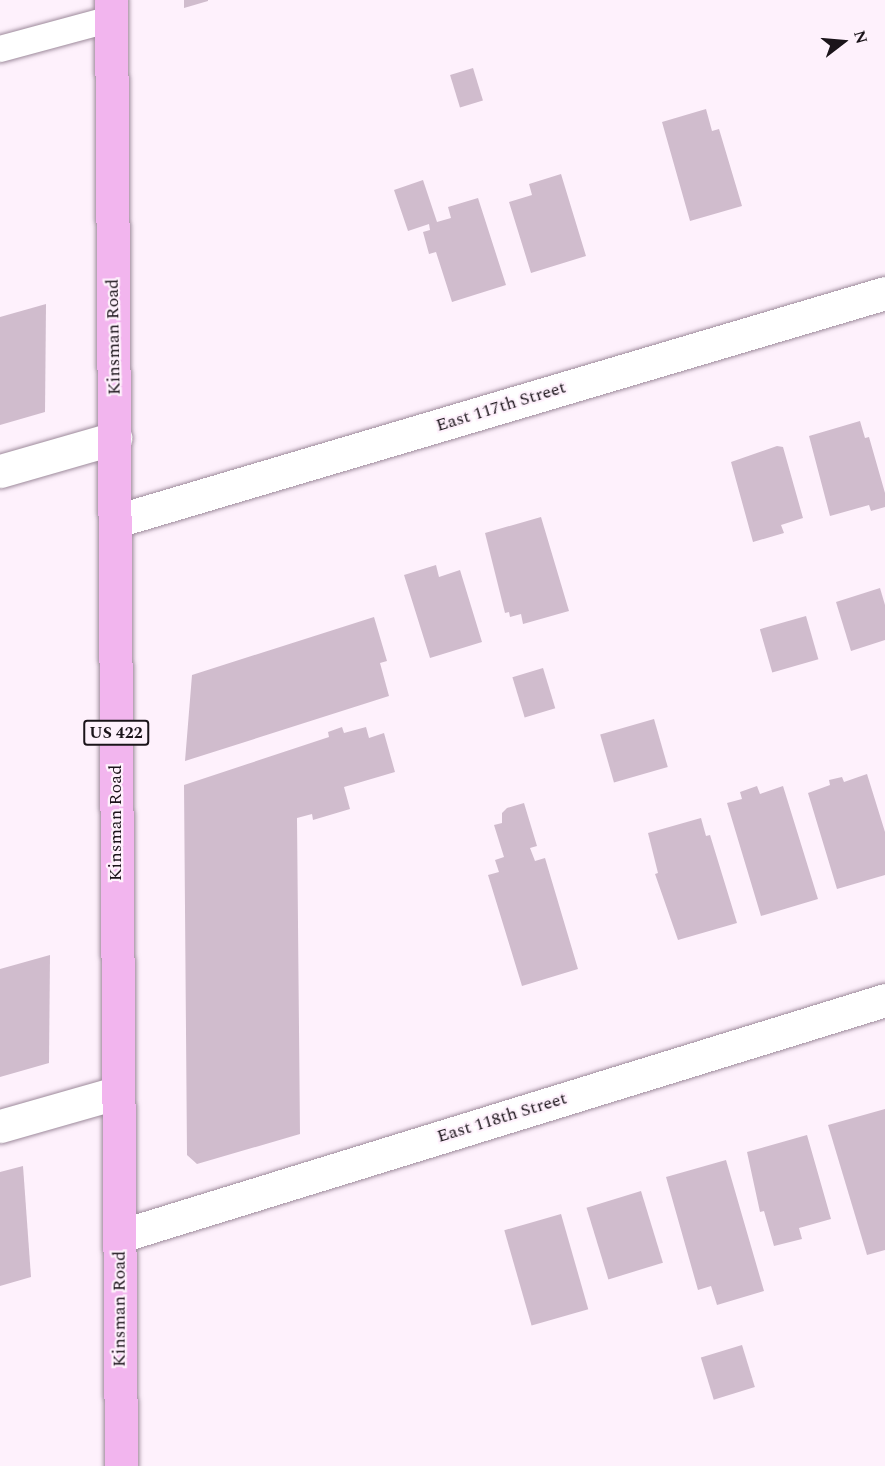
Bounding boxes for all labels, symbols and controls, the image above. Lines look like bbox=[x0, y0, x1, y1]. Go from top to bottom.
north arrow bbox=[813, 12, 873, 72]
text: N bbox=[847, 27, 874, 47]
street label: Kinsman Road bbox=[102, 279, 126, 395]
street label: East 117th Street bbox=[433, 377, 569, 437]
road number: US 422 bbox=[83, 720, 149, 746]
street label: Kinsman Road bbox=[105, 765, 127, 881]
street label: East 118th Street bbox=[434, 1088, 570, 1148]
street label: Kinsman Road bbox=[109, 1251, 131, 1367]

